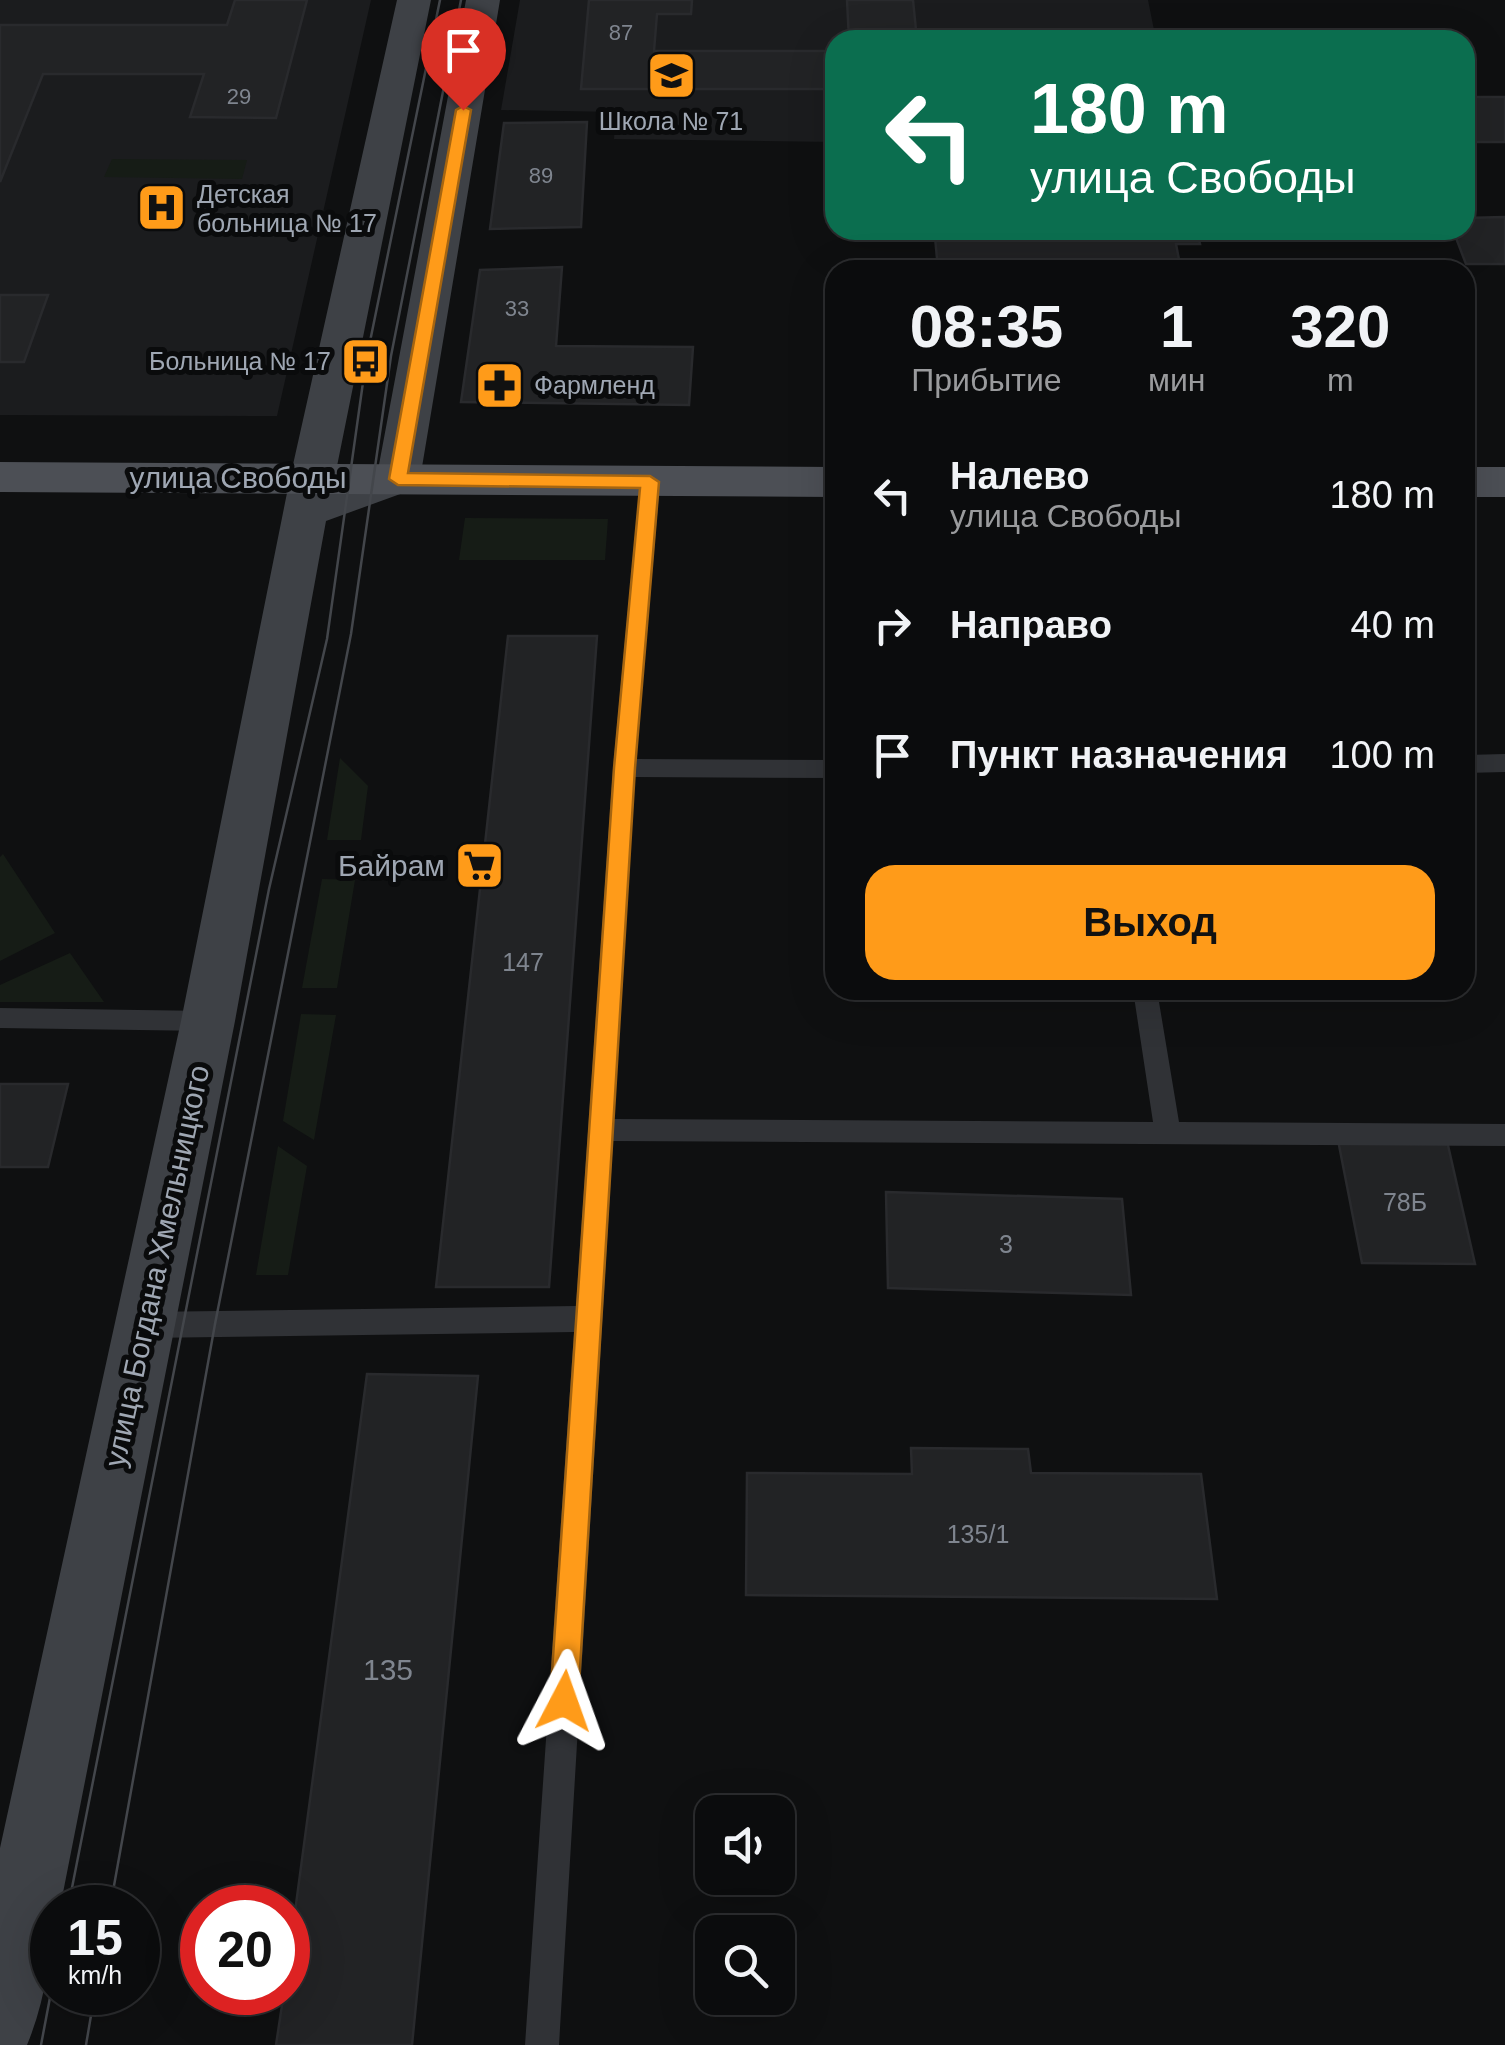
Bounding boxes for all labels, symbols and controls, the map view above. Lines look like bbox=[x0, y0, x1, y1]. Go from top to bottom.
pin bbox=[421, 8, 506, 111]
house number: 87 bbox=[609, 20, 633, 45]
icon: arrive bbox=[436, 23, 491, 78]
school or university icon: Школа № 71 bbox=[645, 49, 697, 101]
icon: left bbox=[865, 70, 995, 200]
text: 180 m bbox=[1030, 70, 1228, 148]
house number: 29 bbox=[227, 84, 251, 109]
place label: Школа № 71 bbox=[599, 107, 743, 135]
text: улица Свободы bbox=[1030, 152, 1356, 203]
house number: 89 bbox=[529, 163, 553, 188]
place label: Детская больница № 17 bbox=[197, 180, 377, 237]
hospital icon: Детская больница № 17 bbox=[136, 182, 188, 234]
text: 08:35 bbox=[910, 293, 1063, 360]
text: 1 bbox=[1160, 293, 1193, 360]
text: 320 bbox=[1290, 293, 1390, 360]
house number: 33 bbox=[505, 296, 529, 321]
bus stop icon: Больница № 17 bbox=[340, 335, 392, 387]
place label: Больница № 17 bbox=[149, 347, 331, 375]
pharmacy icon: Фармленд bbox=[473, 359, 525, 411]
text: Прибытие bbox=[911, 362, 1062, 398]
text: мин bbox=[1148, 362, 1205, 398]
text: m bbox=[1327, 362, 1354, 398]
place label: Фармленд bbox=[534, 371, 655, 399]
text: Налево bbox=[950, 455, 1089, 497]
street label: улица Свободы bbox=[129, 461, 347, 494]
icon: left bbox=[865, 468, 920, 523]
text: 180 m bbox=[1329, 474, 1435, 516]
text: улица Свободы bbox=[950, 498, 1182, 534]
icon: right bbox=[865, 598, 920, 653]
text: Направо bbox=[950, 604, 1112, 646]
text: 40 m bbox=[1351, 604, 1435, 646]
icon: arrive bbox=[865, 728, 920, 783]
text: Пункт назначения bbox=[950, 734, 1288, 776]
text: 100 m bbox=[1329, 734, 1435, 776]
supermarket icon: Байрам bbox=[454, 840, 506, 892]
place label: Байрам bbox=[338, 849, 445, 882]
button: Выход bbox=[865, 865, 1435, 980]
house number: 147 bbox=[502, 948, 544, 976]
street label: улица Богдана Хмельницкого bbox=[98, 1062, 215, 1470]
house number: 78Б bbox=[1383, 1188, 1427, 1216]
house number: 3 bbox=[999, 1230, 1013, 1258]
house number: 135/1 bbox=[947, 1520, 1009, 1548]
position arrow bbox=[512, 1649, 616, 1753]
house number: 135 bbox=[363, 1653, 413, 1686]
map controls bbox=[695, 1795, 795, 2015]
button: sound bbox=[695, 1795, 795, 1895]
speed limit sign: 20 bbox=[180, 1885, 310, 2015]
text: 15 bbox=[67, 1910, 123, 1966]
button: search bbox=[695, 1915, 795, 2015]
text: km/h bbox=[68, 1961, 122, 1989]

